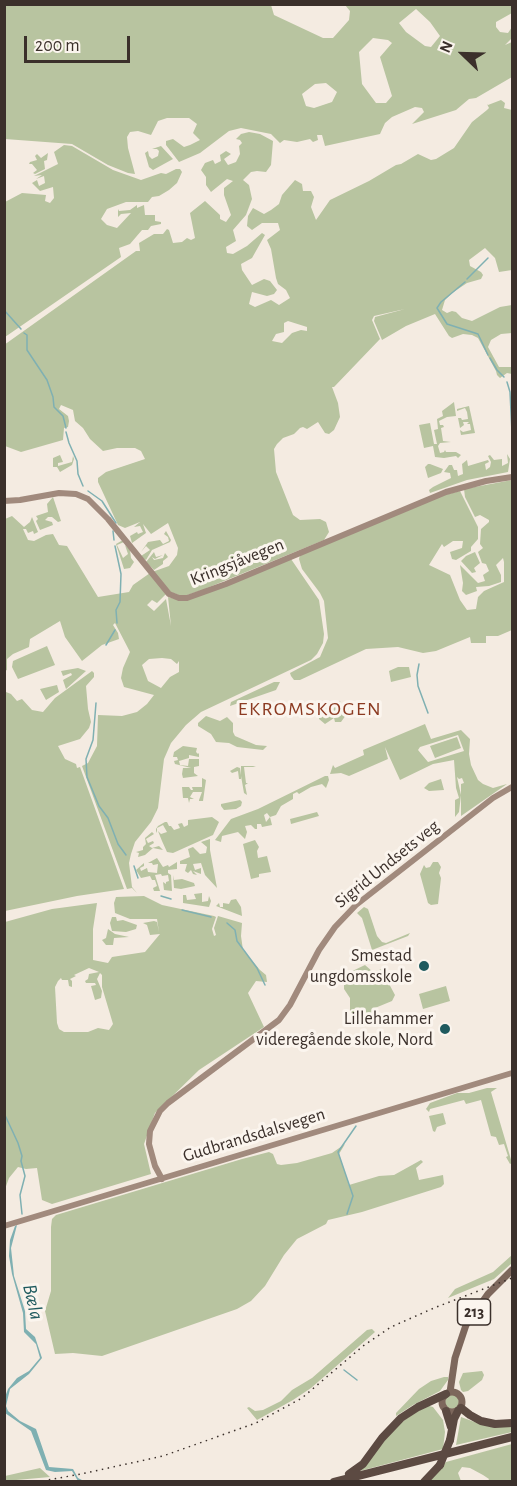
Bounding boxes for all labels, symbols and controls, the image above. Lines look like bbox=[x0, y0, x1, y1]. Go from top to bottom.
scale bar bbox=[27, 24, 134, 62]
north arrow bbox=[433, 24, 493, 84]
text: 200 m bbox=[35, 37, 80, 55]
text: N bbox=[437, 39, 456, 55]
street label: Kringsjåvegen bbox=[187, 533, 287, 591]
district label: EKROMSKOGEN bbox=[238, 697, 382, 721]
street label: Sigrid Undsets veg bbox=[330, 815, 444, 913]
place label: Smestad ungdomsskole bbox=[310, 945, 412, 988]
marker: Smestad ungdomsskole bbox=[417, 959, 431, 973]
place label: Lillehammer videregående skole, Nord bbox=[256, 1008, 433, 1050]
marker: Lillehammer videregående skole, Nord bbox=[438, 1022, 452, 1036]
street label: Gudbrandsdalsvegen bbox=[180, 1103, 328, 1167]
water label: Bæla bbox=[17, 1282, 49, 1322]
road number: 213 bbox=[458, 1299, 490, 1325]

